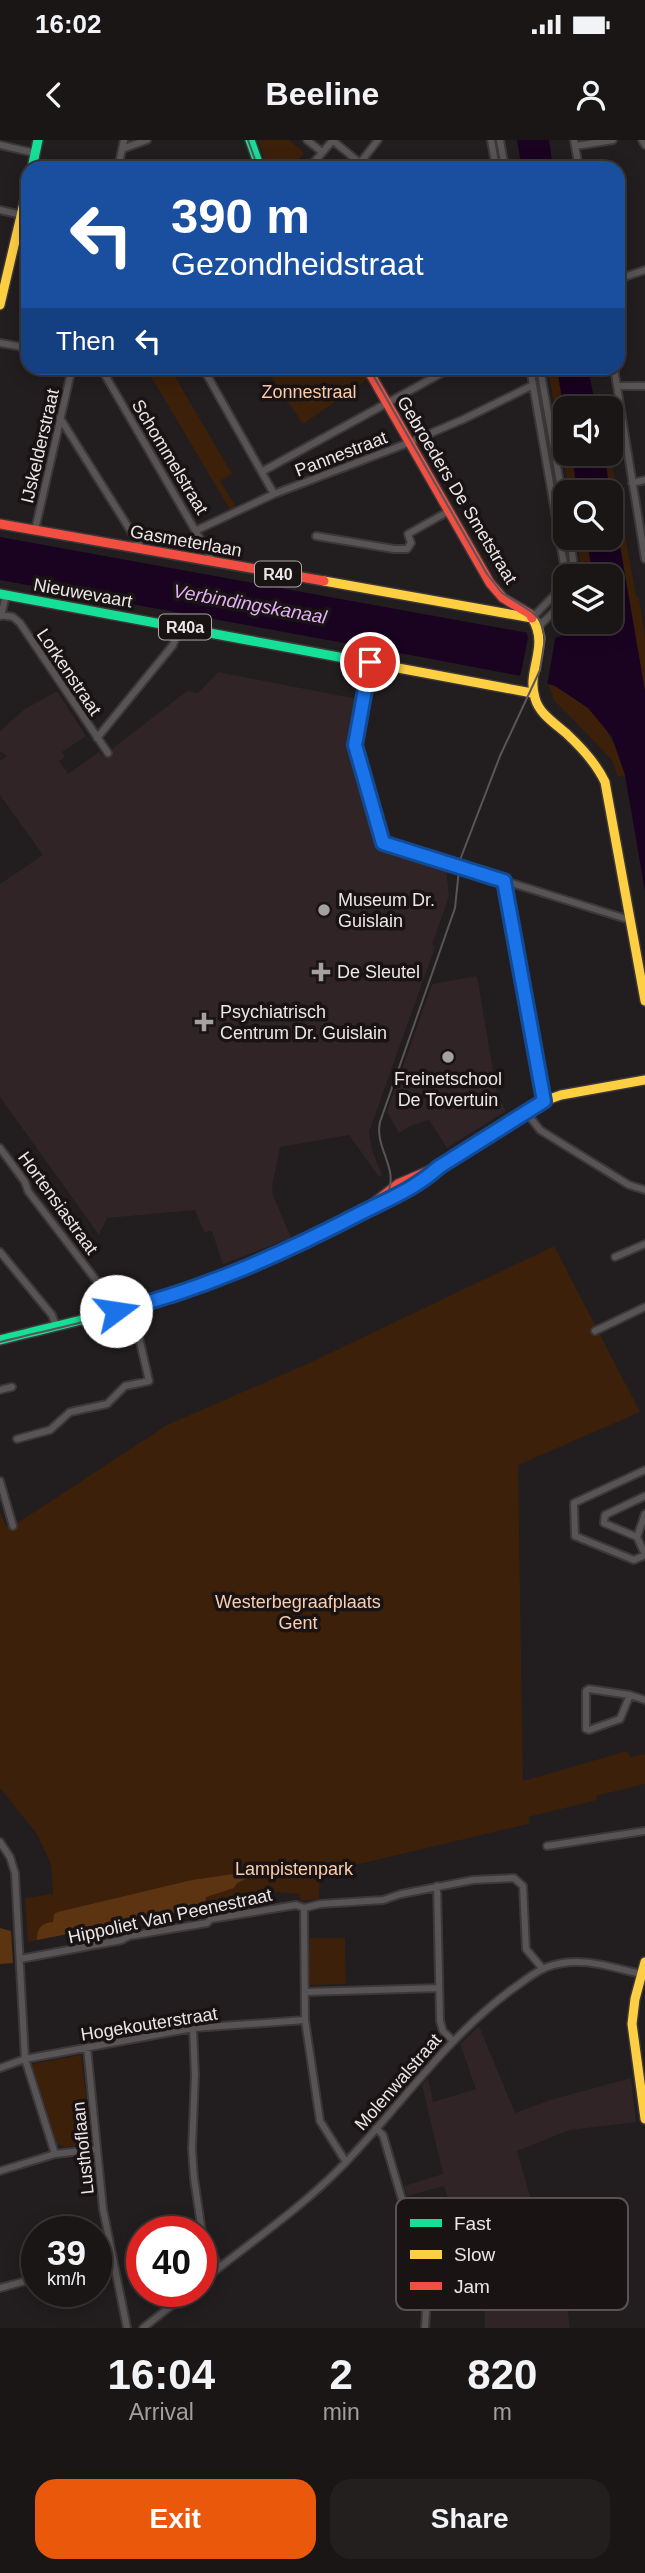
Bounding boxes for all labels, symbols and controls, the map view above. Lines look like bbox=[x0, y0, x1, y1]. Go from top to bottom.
text: 16:02 bbox=[35, 9, 102, 39]
icon: back bbox=[35, 76, 73, 114]
text: Beeline bbox=[266, 76, 379, 112]
icon: person bbox=[572, 76, 610, 114]
icon: left bbox=[56, 189, 147, 280]
text: 390 m bbox=[171, 189, 310, 243]
text: Gezondheidstraat bbox=[171, 246, 424, 282]
icon: left bbox=[129, 322, 167, 360]
text: Then bbox=[56, 326, 115, 356]
park label: Zonnestraal bbox=[261, 382, 357, 402]
street label: IJskelderstraat bbox=[17, 387, 63, 505]
street label: Gebroeders De Smetstraat bbox=[393, 393, 521, 587]
street label: Schommelstraat bbox=[128, 396, 212, 518]
map controls bbox=[553, 396, 623, 634]
button: sound bbox=[553, 396, 623, 466]
street label: Pannestraat bbox=[292, 427, 390, 481]
button: search bbox=[553, 480, 623, 550]
street label: Gasmeterlaan bbox=[129, 521, 243, 561]
road number: R40 bbox=[255, 562, 301, 586]
button: layers bbox=[553, 564, 623, 634]
street label: Nieuwevaart bbox=[32, 574, 134, 612]
water label: Verbindingskanaal bbox=[172, 580, 329, 628]
road number: R40a bbox=[159, 614, 211, 640]
street label: Lorkenstraat bbox=[33, 625, 105, 719]
pin bbox=[340, 632, 400, 692]
icon: arrive bbox=[351, 643, 389, 681]
place label: Museum Dr. Guislain bbox=[338, 890, 435, 931]
marker: Museum Dr. Guislain bbox=[316, 902, 332, 918]
marker: De Sleutel bbox=[311, 962, 331, 982]
place label: De Sleutel bbox=[337, 962, 420, 982]
place label: Psychiatrisch Centrum Dr. Guislain bbox=[220, 1002, 387, 1043]
marker: Psychiatrisch Centrum Dr. Guislain bbox=[194, 1012, 214, 1032]
marker: Freinetschool De Tovertuin bbox=[440, 1049, 456, 1065]
place label: Freinetschool De Tovertuin bbox=[394, 1069, 502, 1110]
street label: Hortensiastraat bbox=[14, 1148, 102, 1258]
position arrow bbox=[79, 1274, 153, 1348]
park label: Westerbegraafplaats Gent bbox=[215, 1592, 381, 1633]
park label: Lampistenpark bbox=[235, 1859, 354, 1879]
street label: Hippoliet Van Peenestraat bbox=[66, 1885, 274, 1947]
street label: Hogekouterstraat bbox=[79, 2003, 219, 2045]
street label: Molenwalstraat bbox=[351, 2030, 445, 2134]
street label: Lusthoflaan bbox=[68, 2101, 98, 2195]
legend bbox=[396, 2198, 628, 2310]
text: Fast bbox=[454, 2213, 492, 2234]
speed limit sign: 40 bbox=[126, 2216, 217, 2307]
text: 39 bbox=[47, 2233, 86, 2272]
text: Slow bbox=[454, 2244, 495, 2265]
text: km/h bbox=[47, 2269, 86, 2289]
text: Jam bbox=[454, 2276, 490, 2297]
text: 16:04 bbox=[108, 2351, 215, 2398]
text: 2 bbox=[329, 2351, 353, 2398]
text: 820 bbox=[467, 2351, 537, 2398]
text: Arrival bbox=[129, 2399, 194, 2425]
text: min bbox=[323, 2399, 360, 2425]
text: m bbox=[493, 2399, 512, 2425]
button: Exit bbox=[35, 2479, 316, 2559]
button: Share bbox=[330, 2479, 610, 2559]

